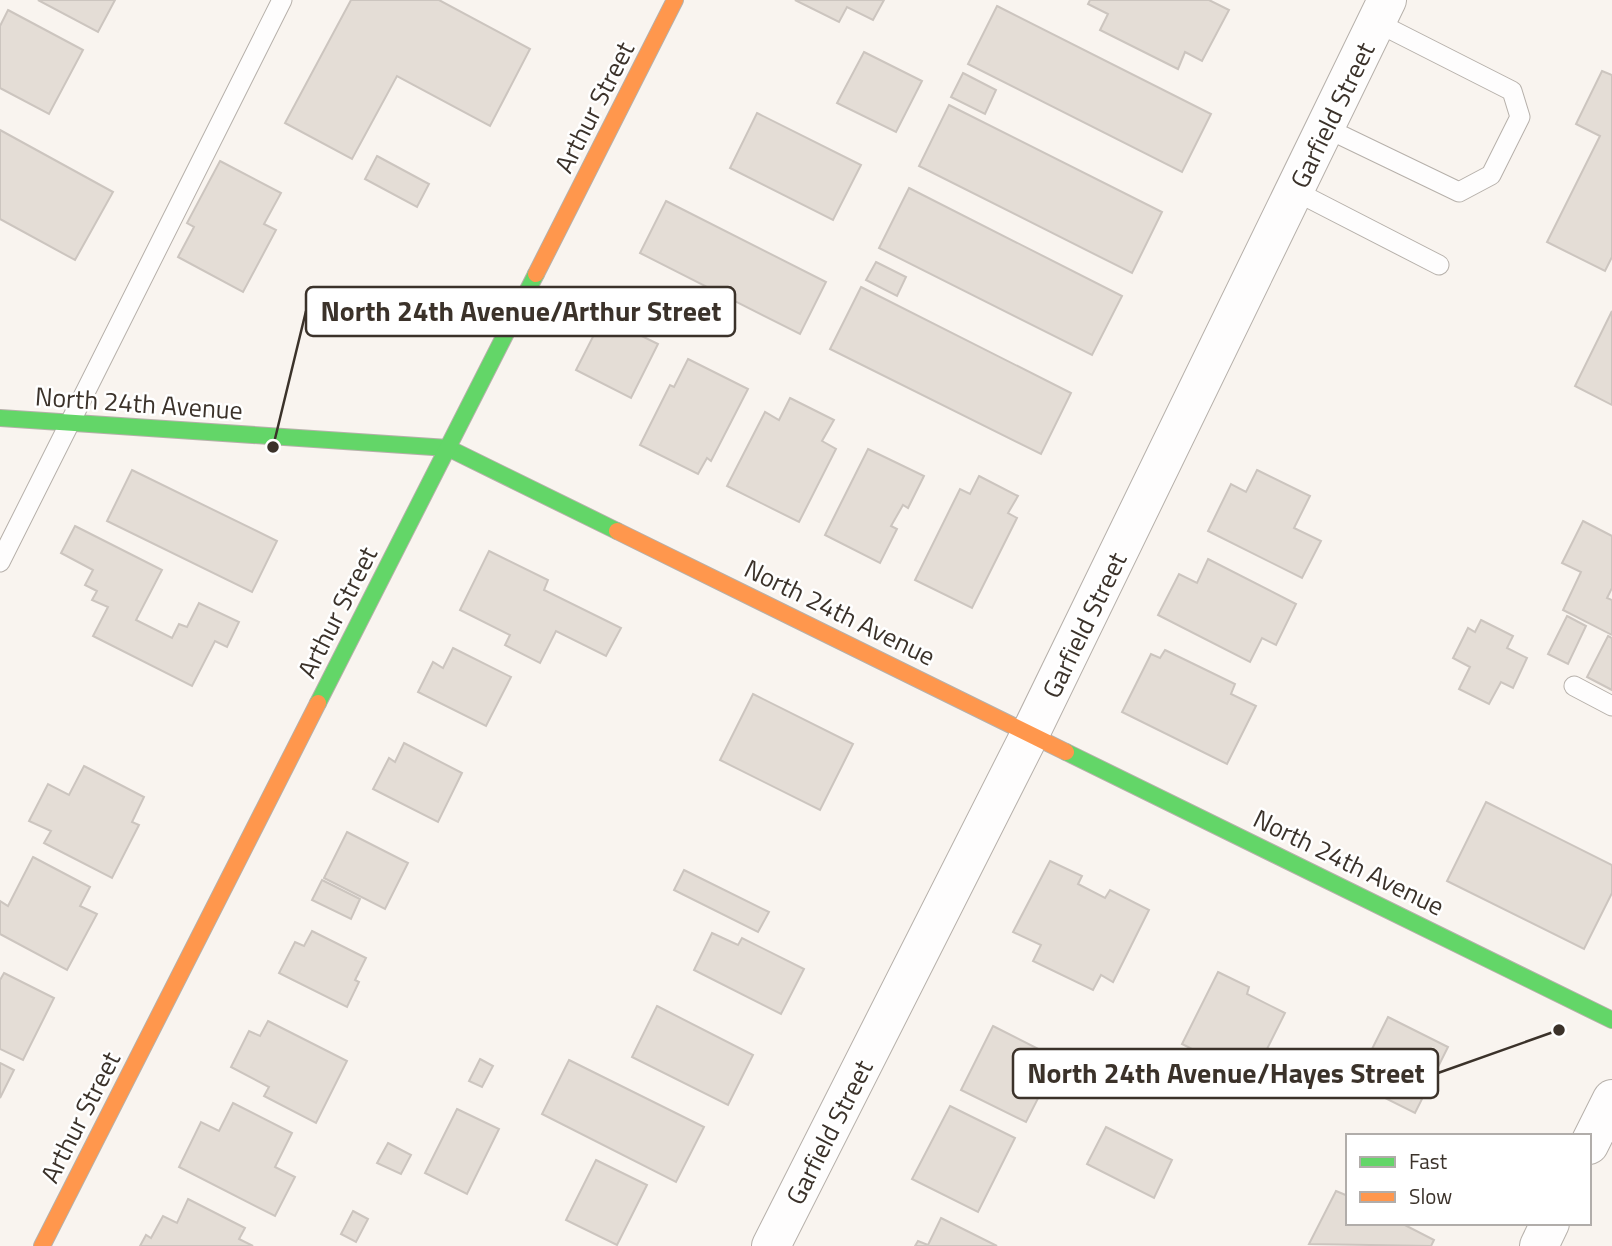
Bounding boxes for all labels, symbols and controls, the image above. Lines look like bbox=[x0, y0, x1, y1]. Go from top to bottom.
street label: Arthur Street bbox=[544, 34, 644, 180]
street label: Garfield Street bbox=[1280, 35, 1384, 195]
callout: North 24th Avenue/Arthur Street bbox=[306, 287, 735, 336]
text: North 24th Avenue/Arthur Street bbox=[321, 289, 721, 332]
street label: North 24th Avenue bbox=[34, 376, 244, 430]
street label: Arthur Street bbox=[287, 539, 387, 685]
street label: Garfield Street bbox=[1032, 545, 1136, 705]
street label: North 24th Avenue bbox=[738, 549, 942, 675]
street label: North 24th Avenue bbox=[1247, 799, 1451, 925]
street label: Arthur Street bbox=[30, 1044, 130, 1190]
callout: North 24th Avenue/Hayes Street bbox=[1013, 1049, 1438, 1098]
text: North 24th Avenue/Hayes Street bbox=[1027, 1051, 1425, 1094]
street label: Garfield Street bbox=[776, 1053, 882, 1211]
legend bbox=[1346, 1134, 1591, 1225]
text: Fast bbox=[1409, 1145, 1448, 1177]
text: Slow bbox=[1409, 1180, 1452, 1212]

